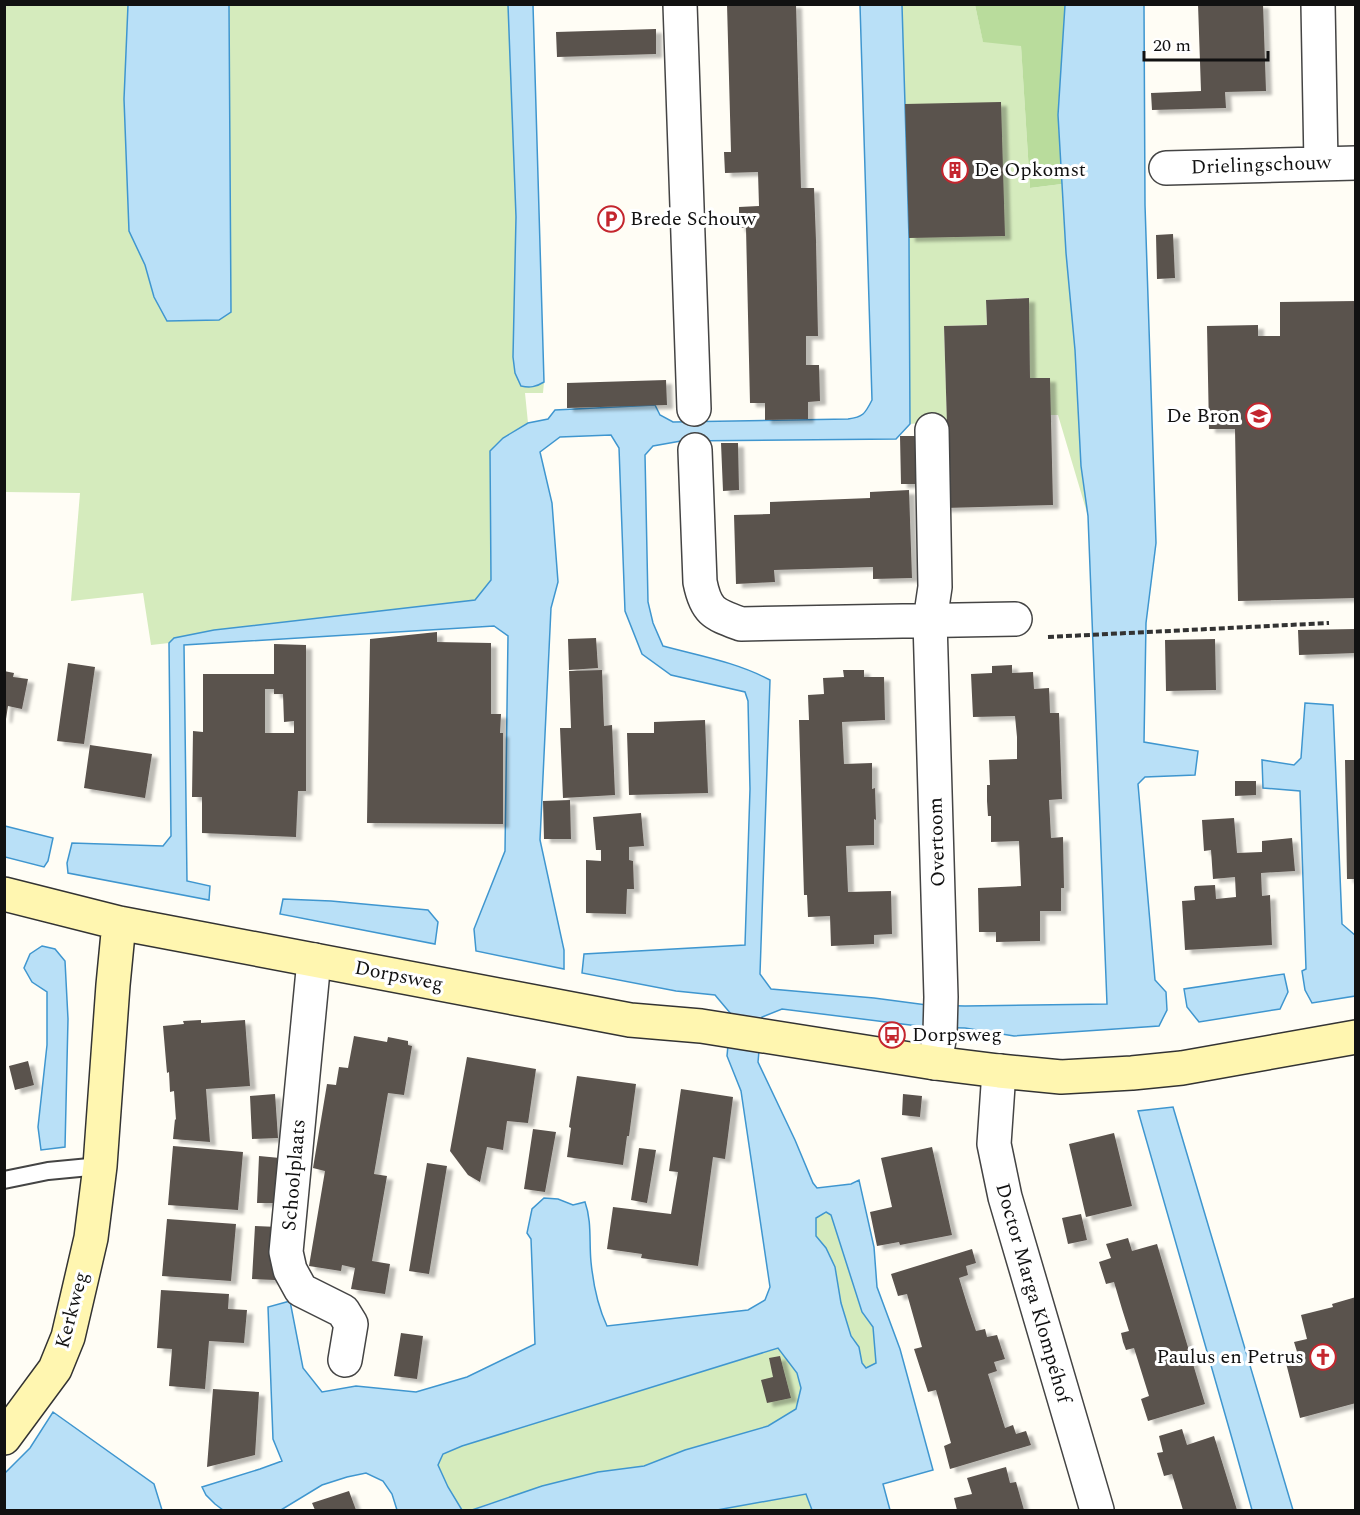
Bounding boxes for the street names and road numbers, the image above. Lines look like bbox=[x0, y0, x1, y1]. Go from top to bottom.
street label: Drielingschouw bbox=[1190, 148, 1333, 182]
street label: Overtoom bbox=[920, 797, 954, 887]
street label: Dorpsweg bbox=[352, 953, 446, 999]
street label: Schoolplaats bbox=[274, 1118, 314, 1232]
street label: Doctor Marga Klompéhof bbox=[987, 1180, 1079, 1409]
street label: Kerkweg bbox=[47, 1268, 97, 1352]

